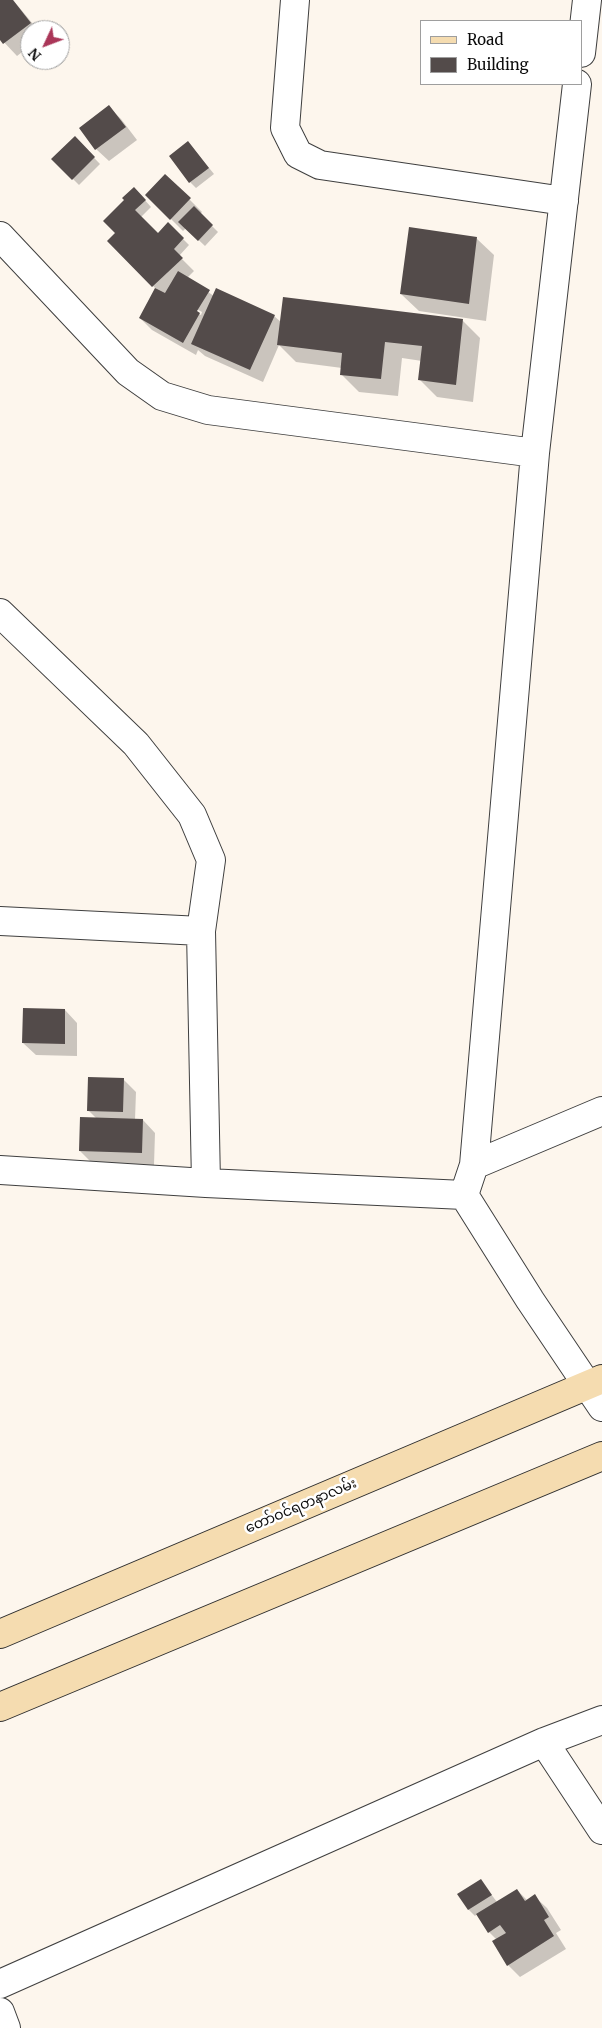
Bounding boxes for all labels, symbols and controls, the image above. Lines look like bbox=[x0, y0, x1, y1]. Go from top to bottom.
north arrow bbox=[20, 20, 70, 70]
legend bbox=[420, 20, 582, 85]
text: Road bbox=[467, 30, 503, 49]
text: N bbox=[24, 44, 45, 65]
text: Building bbox=[467, 55, 529, 74]
street label: တော်ဝင်ရတနာလမ်း bbox=[243, 1475, 359, 1537]

